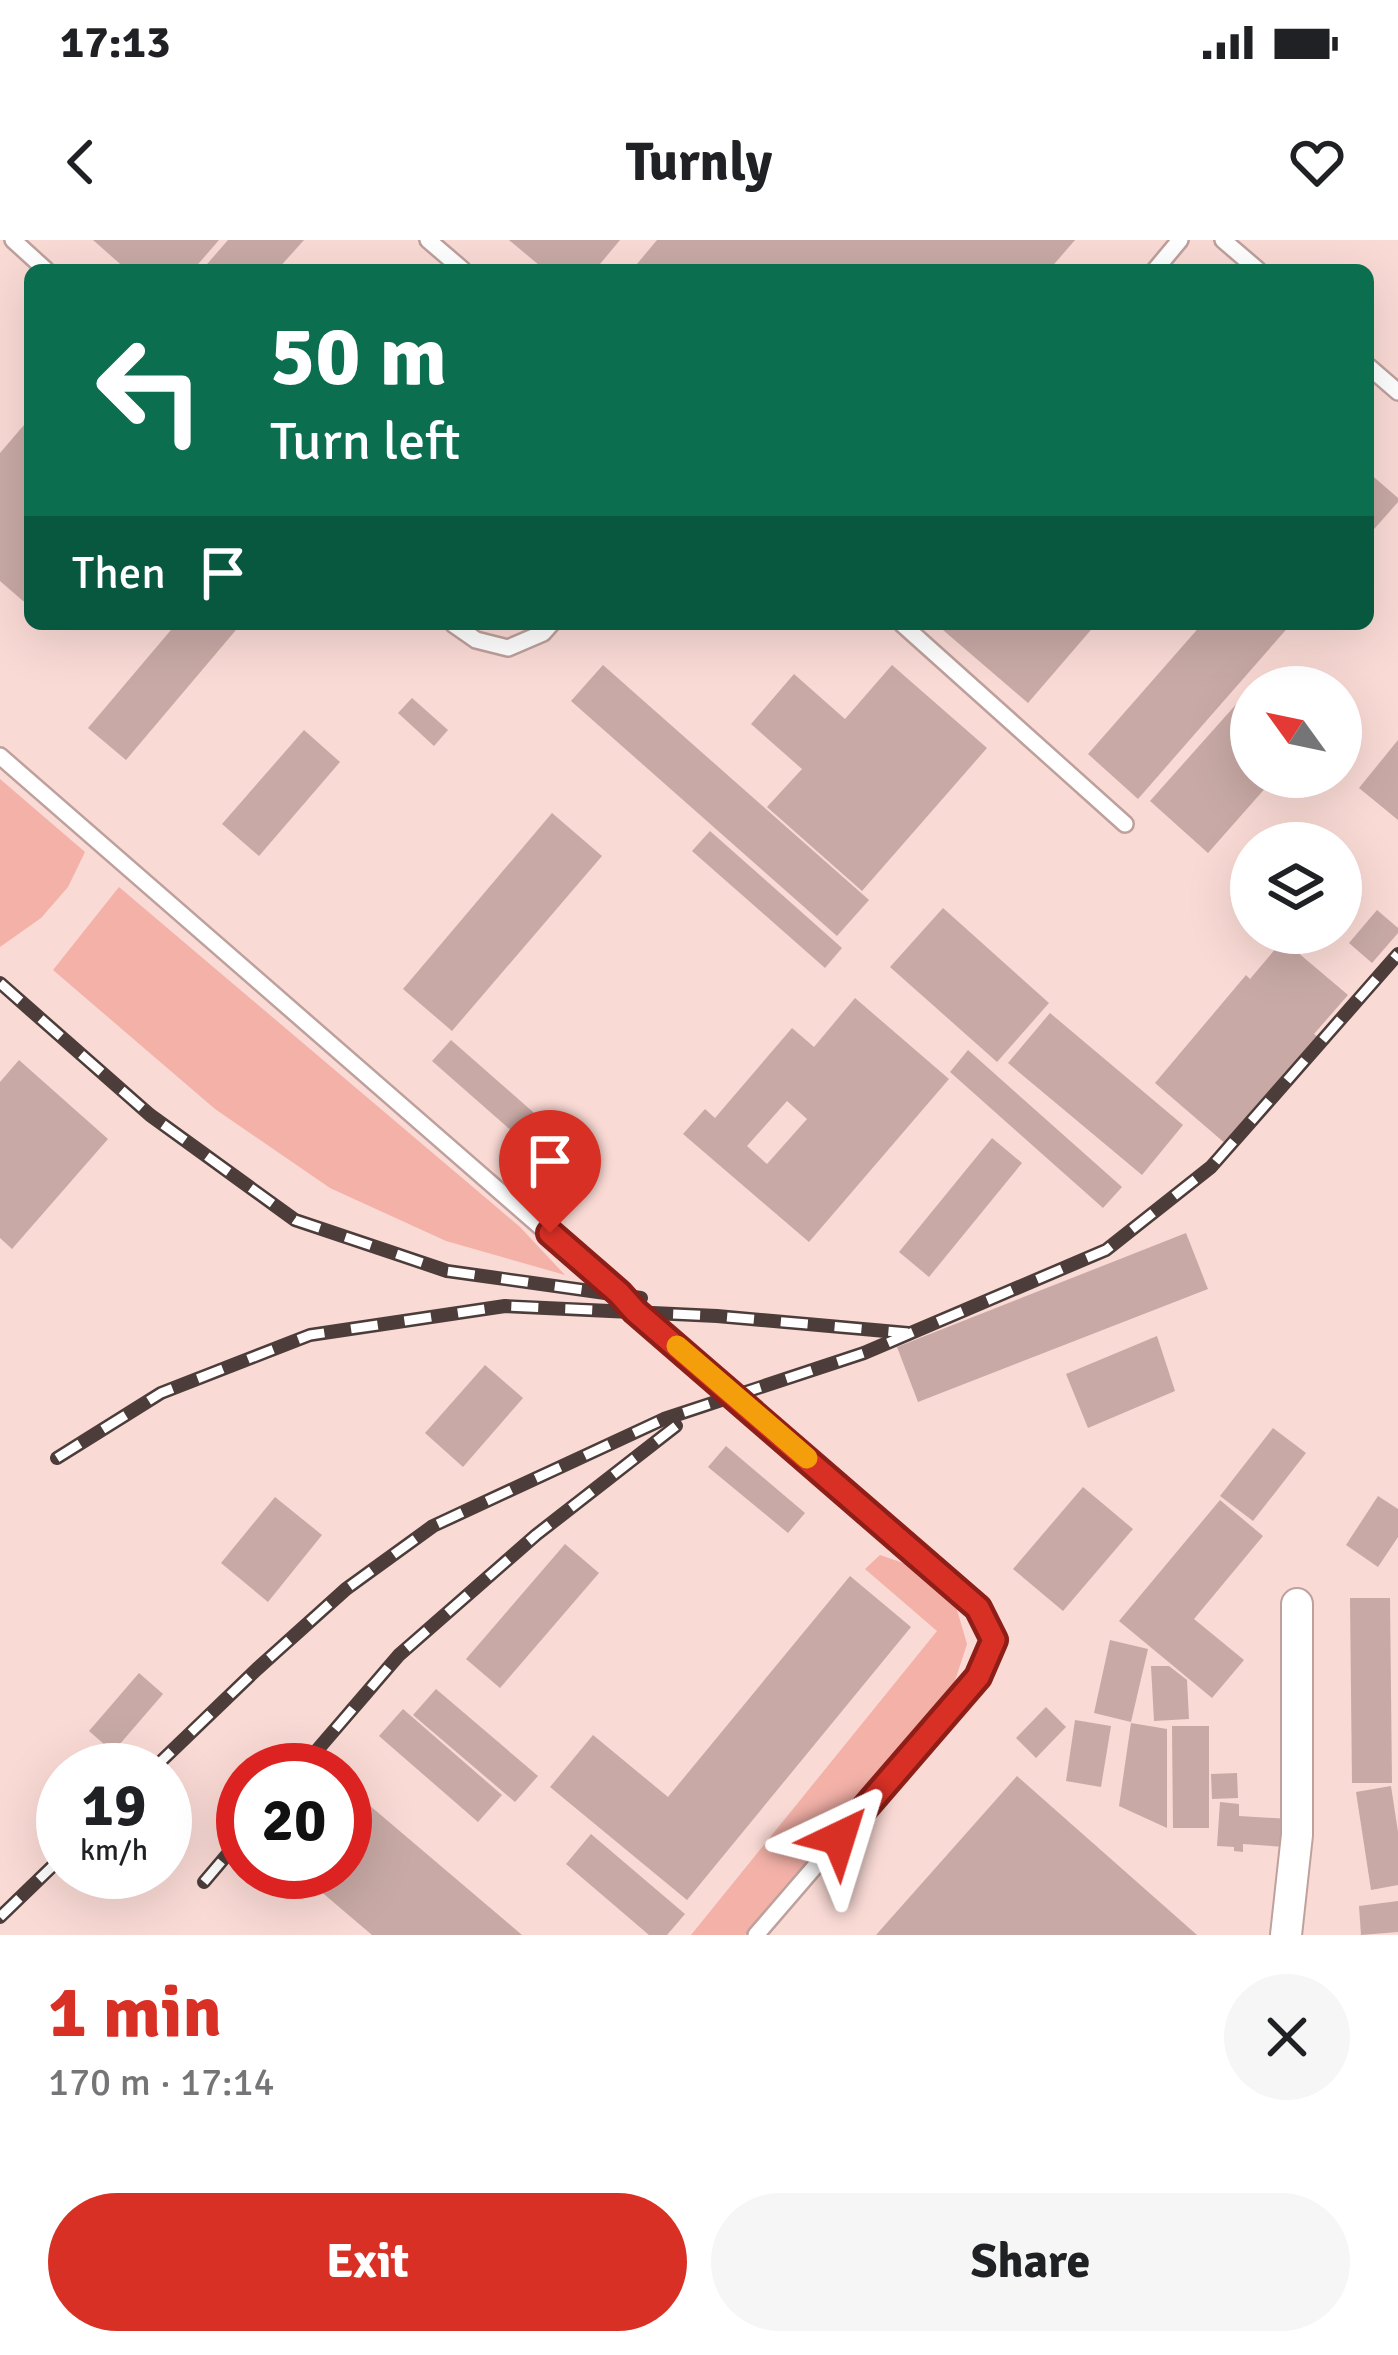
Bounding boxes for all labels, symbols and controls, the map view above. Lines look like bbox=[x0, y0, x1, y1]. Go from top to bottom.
text: 17:13 bbox=[60, 15, 170, 70]
icon: back bbox=[48, 129, 114, 195]
text: Turnly bbox=[626, 129, 772, 196]
icon: heart bbox=[1284, 129, 1350, 195]
text: 50 m bbox=[270, 305, 447, 409]
icon: left bbox=[72, 312, 228, 468]
text: Turn left bbox=[270, 408, 460, 475]
icon: arrive bbox=[190, 540, 256, 606]
text: Then bbox=[72, 546, 166, 601]
north arrow bbox=[1230, 666, 1362, 798]
map controls bbox=[1230, 666, 1362, 954]
button: layers bbox=[1230, 822, 1362, 954]
pin bbox=[499, 1110, 601, 1233]
icon: arrive bbox=[517, 1128, 583, 1194]
speed limit sign: 20 bbox=[216, 1743, 372, 1899]
text: 19 bbox=[82, 1769, 146, 1843]
position arrow bbox=[776, 1775, 902, 1901]
text: km/h bbox=[80, 1832, 148, 1869]
text: 1 min bbox=[48, 1968, 222, 2057]
button: close bbox=[1224, 1974, 1350, 2100]
text: 170 m · 17:14 bbox=[48, 2058, 275, 2106]
button: Exit bbox=[48, 2193, 687, 2331]
button: Share bbox=[711, 2193, 1350, 2331]

